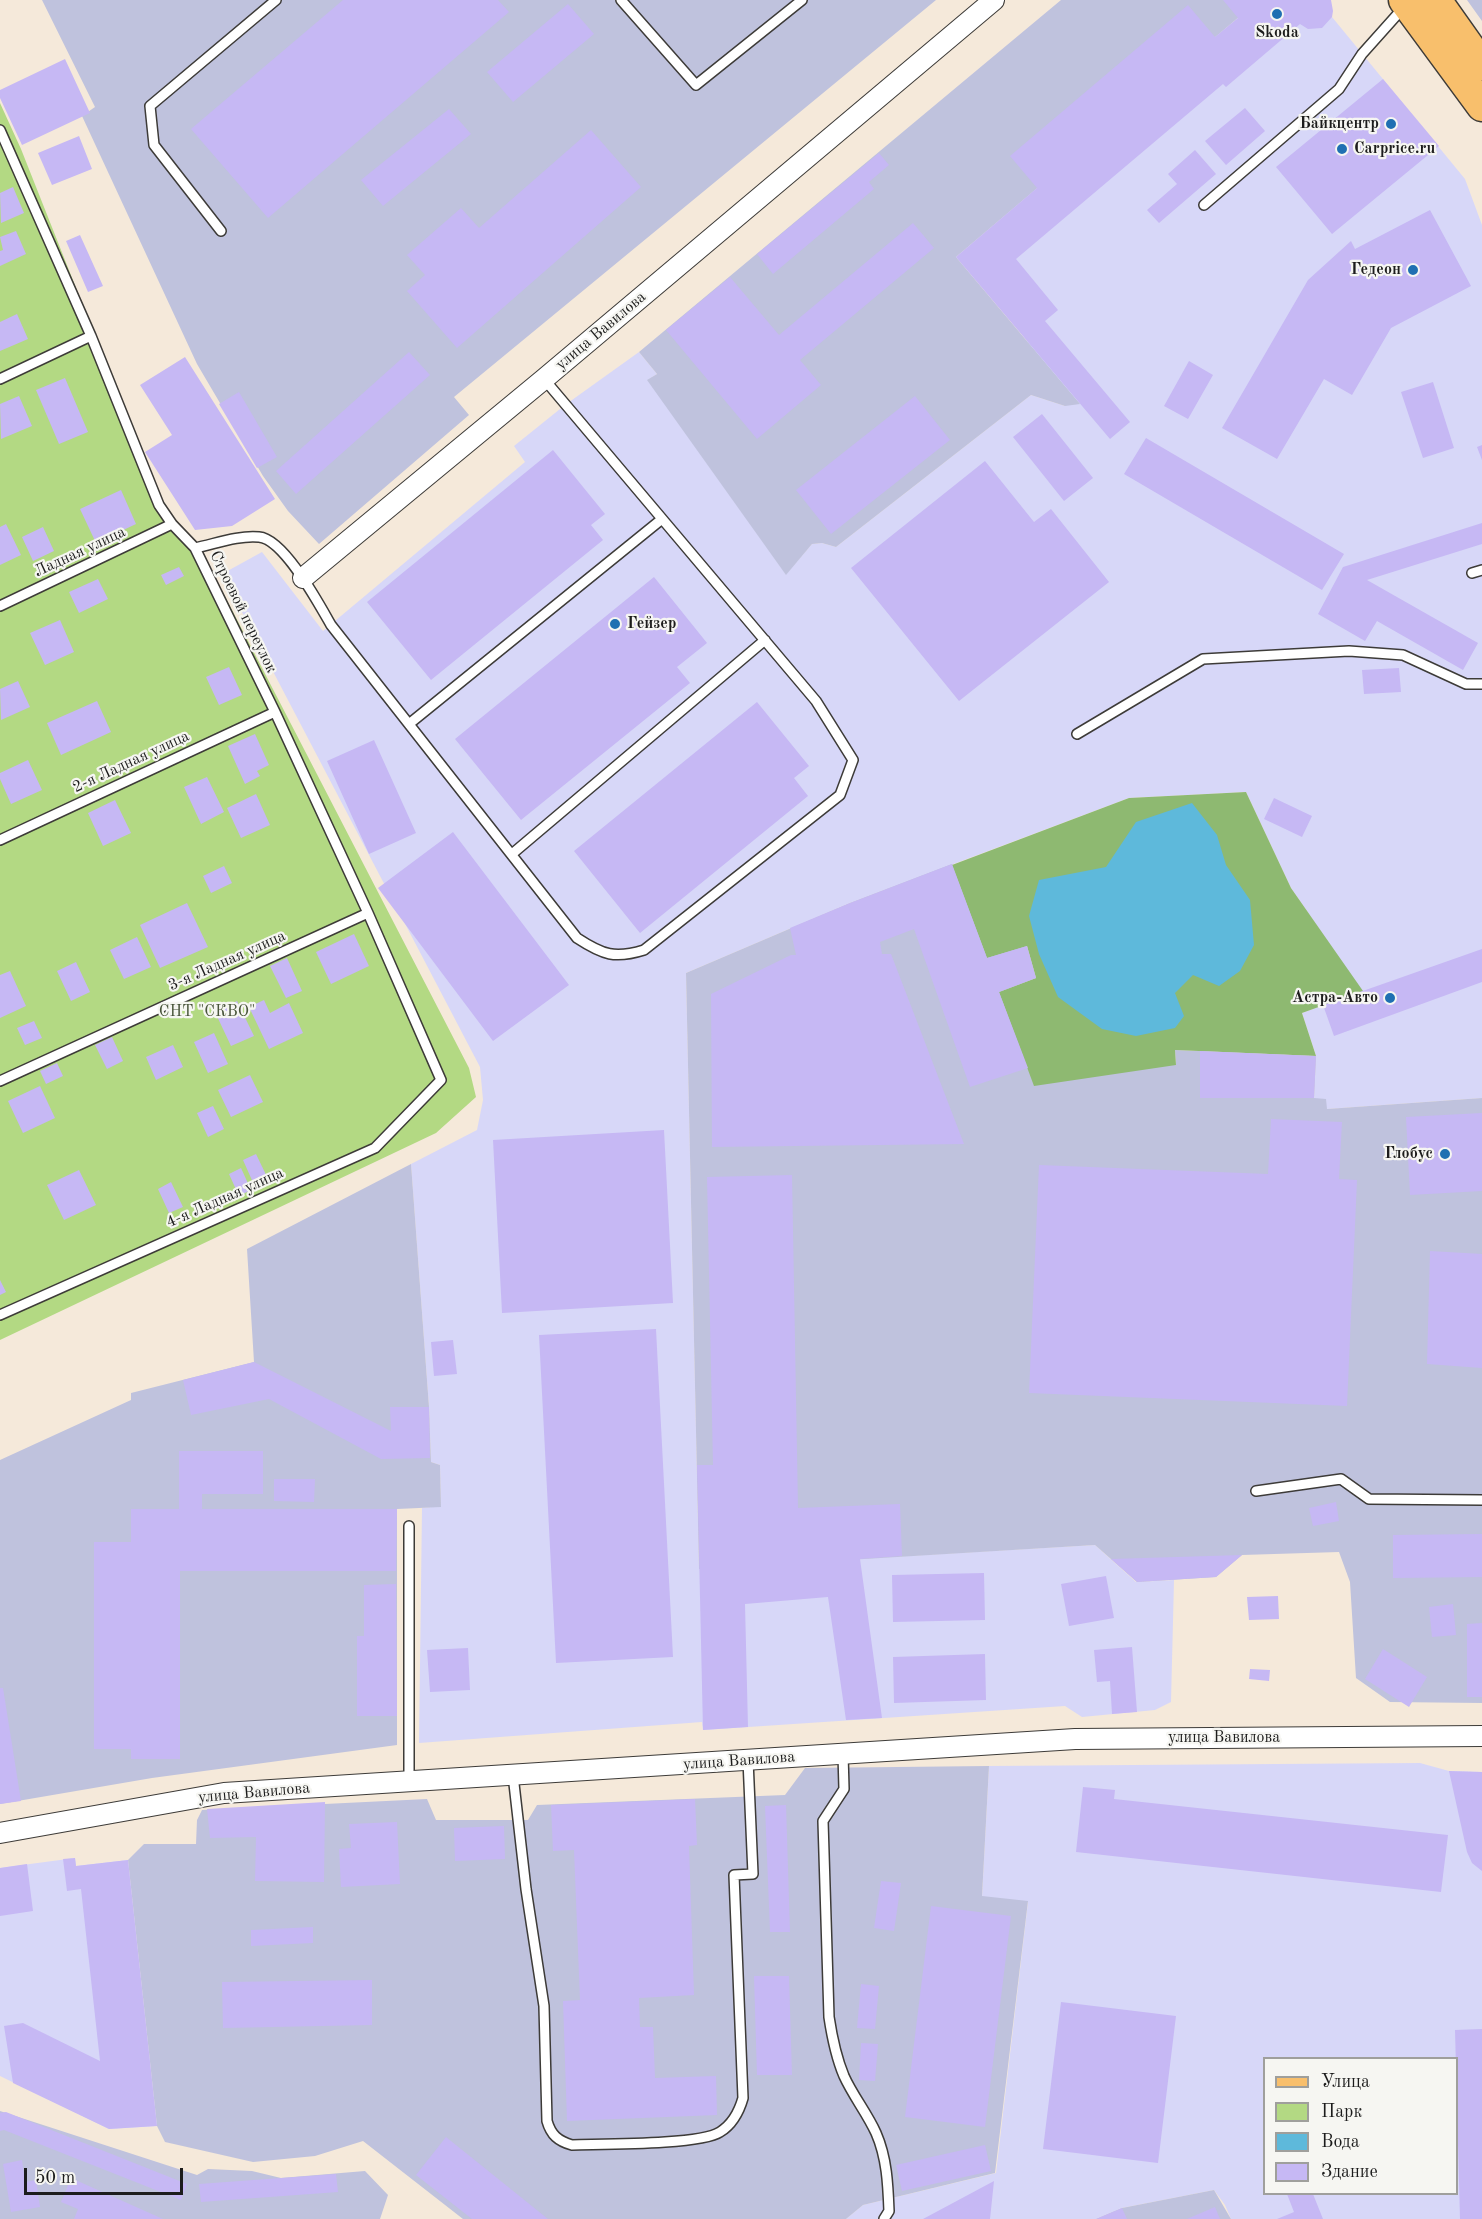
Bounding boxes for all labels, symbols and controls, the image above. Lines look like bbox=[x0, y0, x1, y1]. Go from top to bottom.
marker: Skoda bbox=[1270, 7, 1284, 21]
place label: Skoda bbox=[1255, 23, 1299, 43]
place label: Байкцентр bbox=[1300, 114, 1379, 134]
marker: Байкцентр bbox=[1384, 117, 1398, 131]
place label: Carprice.ru bbox=[1354, 139, 1435, 159]
marker: Carprice.ru bbox=[1335, 142, 1349, 156]
place label: Гедеон bbox=[1351, 260, 1401, 280]
marker: Гедеон bbox=[1406, 263, 1420, 277]
street label: улица Вавилова bbox=[552, 288, 650, 374]
street label: Ладная улица bbox=[31, 522, 129, 582]
street label: Строевой переулок bbox=[205, 548, 281, 676]
place label: Гейзер bbox=[627, 614, 677, 634]
marker: Гейзер bbox=[608, 617, 622, 631]
street label: 2-я Ладная улица bbox=[70, 727, 192, 797]
street label: 3-я Ладная улица bbox=[165, 926, 289, 996]
place label: Астра-Авто bbox=[1292, 988, 1378, 1008]
marker: Астра-Авто bbox=[1383, 991, 1397, 1005]
park label: СНТ "СКВО" bbox=[159, 1002, 255, 1022]
place label: Глобус bbox=[1384, 1144, 1433, 1164]
marker: Глобус bbox=[1438, 1147, 1452, 1161]
street label: 4-я Ладная улица bbox=[163, 1163, 287, 1233]
street label: улица Вавилова bbox=[1168, 1728, 1280, 1748]
street label: улица Вавилова bbox=[682, 1748, 796, 1774]
street label: улица Вавилова bbox=[197, 1779, 311, 1807]
legend bbox=[1263, 2057, 1458, 2195]
text: Улица bbox=[1321, 2073, 1370, 2091]
text: Парк bbox=[1321, 2103, 1362, 2121]
text: Вода bbox=[1321, 2133, 1360, 2151]
scale bar bbox=[27, 2156, 186, 2194]
text: Здание bbox=[1321, 2163, 1378, 2181]
text: 50 m bbox=[35, 2169, 75, 2187]

